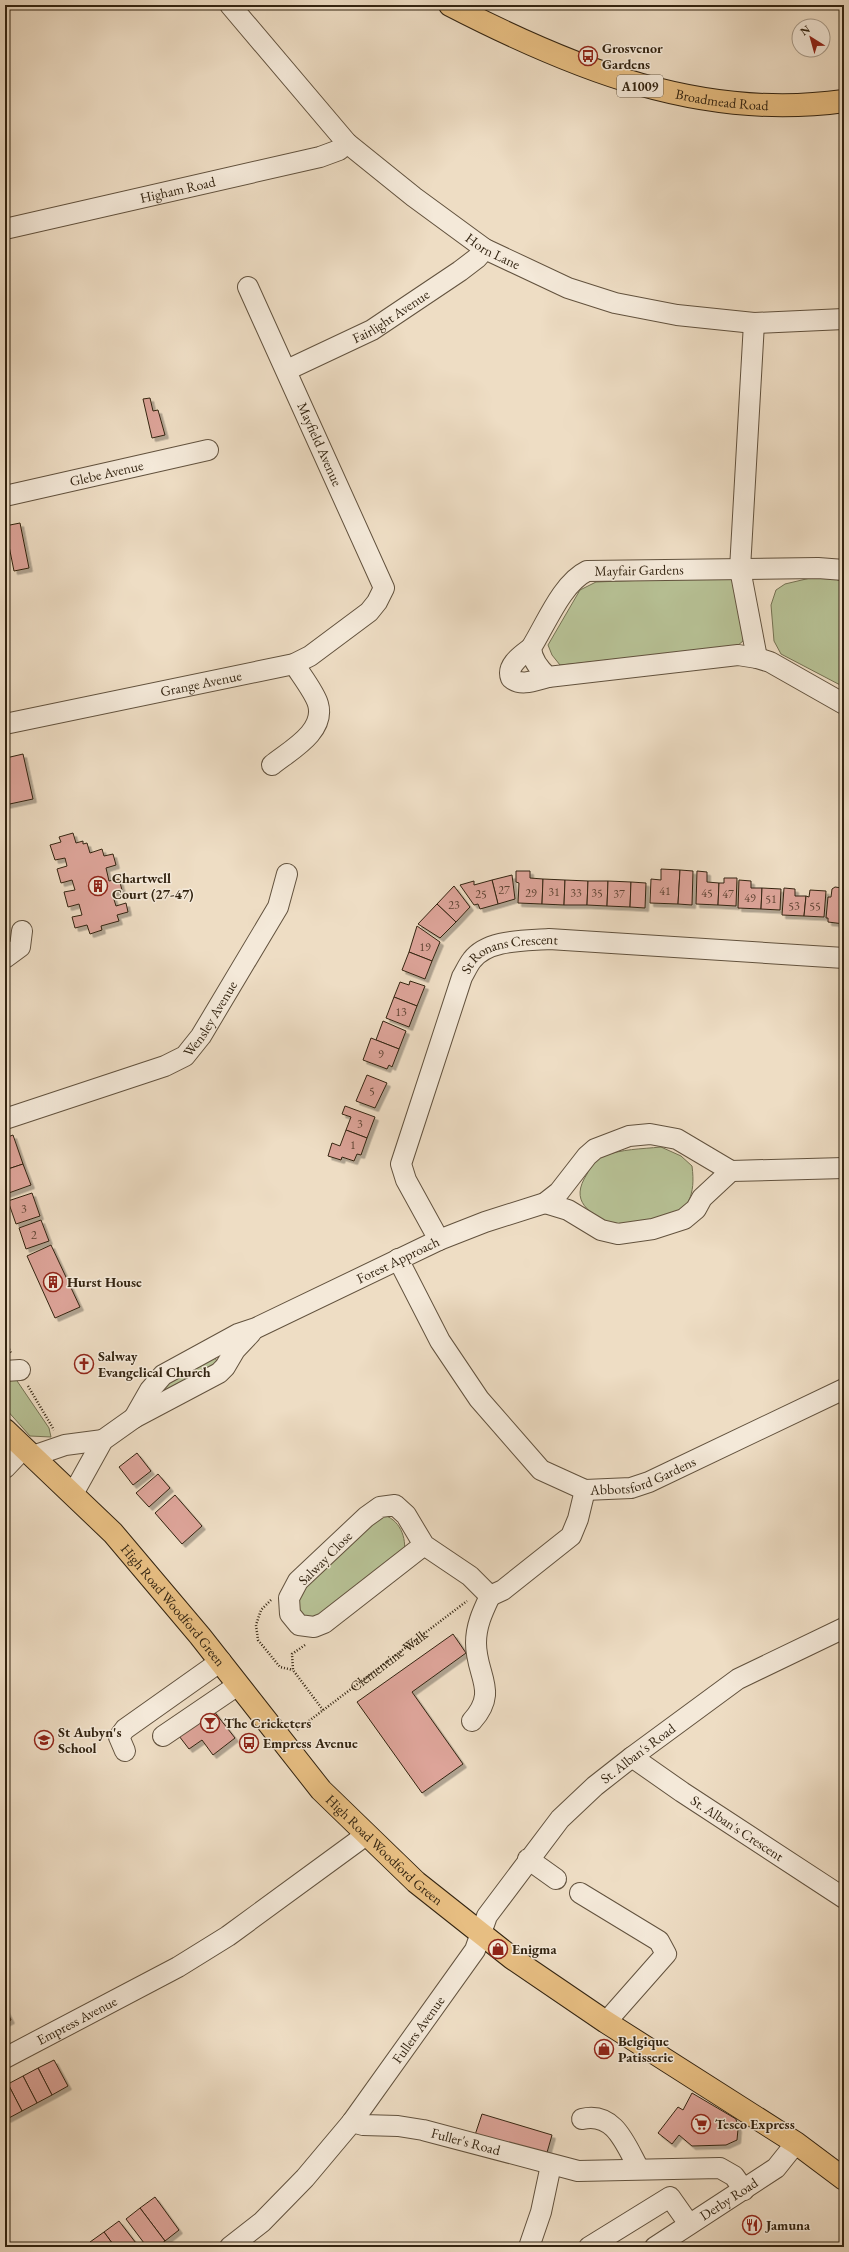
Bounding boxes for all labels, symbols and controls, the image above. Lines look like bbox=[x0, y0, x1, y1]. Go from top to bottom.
north arrow bbox=[791, 18, 831, 58]
text: N bbox=[797, 22, 813, 38]
place label: Grosvenor Gardens bbox=[602, 39, 663, 73]
bus stop icon: Grosvenor Gardens bbox=[577, 45, 599, 67]
road number: A1009 bbox=[617, 75, 663, 97]
street label: Broadmead Road bbox=[674, 85, 770, 114]
street label: Higham Road bbox=[138, 172, 218, 207]
street label: Horn Lane bbox=[462, 229, 524, 274]
street label: Fairlight Avenue bbox=[349, 285, 433, 347]
street label: Mayfield Avenue bbox=[293, 399, 347, 489]
street label: Glebe Avenue bbox=[68, 456, 145, 490]
street label: Mayfair Gardens bbox=[594, 560, 684, 580]
street label: Grange Avenue bbox=[159, 666, 244, 701]
place label: Chartwell Court (27-47) bbox=[112, 869, 194, 903]
building icon: Chartwell Court (27-47) bbox=[87, 875, 109, 897]
house number: 27 bbox=[498, 882, 510, 898]
house number: 41 bbox=[659, 883, 671, 899]
house number: 31 bbox=[548, 884, 560, 900]
house number: 29 bbox=[525, 885, 537, 901]
house number: 33 bbox=[570, 885, 582, 901]
house number: 35 bbox=[591, 885, 603, 901]
house number: 45 bbox=[701, 885, 713, 901]
house number: 25 bbox=[475, 886, 487, 902]
house number: 37 bbox=[613, 886, 625, 902]
house number: 47 bbox=[722, 886, 734, 902]
house number: 49 bbox=[744, 890, 756, 906]
house number: 51 bbox=[765, 891, 777, 907]
house number: 23 bbox=[448, 897, 460, 913]
house number: 53 bbox=[788, 898, 800, 914]
house number: 55 bbox=[809, 898, 821, 914]
street label: St Ronans Crescent bbox=[457, 930, 559, 977]
house number: 19 bbox=[419, 939, 431, 955]
street label: Wensley Avenue bbox=[179, 977, 241, 1060]
house number: 13 bbox=[395, 1004, 407, 1020]
house number: 9 bbox=[378, 1046, 384, 1062]
house number: 5 bbox=[369, 1083, 375, 1099]
house number: 3 bbox=[357, 1116, 363, 1132]
house number: 1 bbox=[350, 1137, 356, 1153]
house number: 3 bbox=[21, 1201, 27, 1217]
house number: 2 bbox=[31, 1227, 37, 1243]
street label: Forest Approach bbox=[354, 1232, 442, 1287]
building icon: Hurst House bbox=[42, 1271, 64, 1293]
place label: Hurst House bbox=[67, 1273, 142, 1291]
place label: Salway Evangelical Church bbox=[98, 1347, 211, 1381]
church icon: Salway Evangelical Church bbox=[73, 1353, 95, 1375]
street label: Abbotsford Gardens bbox=[589, 1452, 699, 1499]
street label: Salway Close bbox=[294, 1527, 356, 1589]
street label: High Road Woodford Green bbox=[117, 1540, 230, 1670]
street label: Clementine Walk bbox=[346, 1625, 431, 1696]
bar icon: The Cricketers bbox=[199, 1712, 221, 1734]
place label: The Cricketers bbox=[224, 1714, 311, 1732]
street label: St. Alban's Road bbox=[597, 1719, 680, 1788]
place label: St Aubyn's School bbox=[58, 1723, 121, 1757]
school or university icon: St Aubyn's School bbox=[33, 1729, 55, 1751]
bus stop icon: Empress Avenue bbox=[238, 1732, 260, 1754]
place label: Empress Avenue bbox=[263, 1734, 358, 1752]
street label: High Road Woodford Green bbox=[322, 1790, 447, 1909]
street label: St. Alban's Crescent bbox=[687, 1791, 788, 1865]
shop icon: Enigma bbox=[487, 1938, 509, 1960]
place label: Enigma bbox=[512, 1940, 557, 1958]
street label: Empress Avenue bbox=[33, 1992, 120, 2049]
street label: Fullers Avenue bbox=[388, 1992, 449, 2067]
place label: Belgique Patisserie bbox=[618, 2032, 673, 2066]
shop icon: Belgique Patisserie bbox=[593, 2038, 615, 2060]
supermarket icon: Tesco Express bbox=[690, 2113, 712, 2135]
place label: Tesco Express bbox=[715, 2115, 795, 2133]
street label: Fuller's Road bbox=[429, 2124, 503, 2159]
street label: Derby Road bbox=[696, 2173, 762, 2224]
restaurant icon: Jamuna bbox=[741, 2214, 763, 2236]
place label: Jamuna bbox=[764, 2216, 811, 2234]

